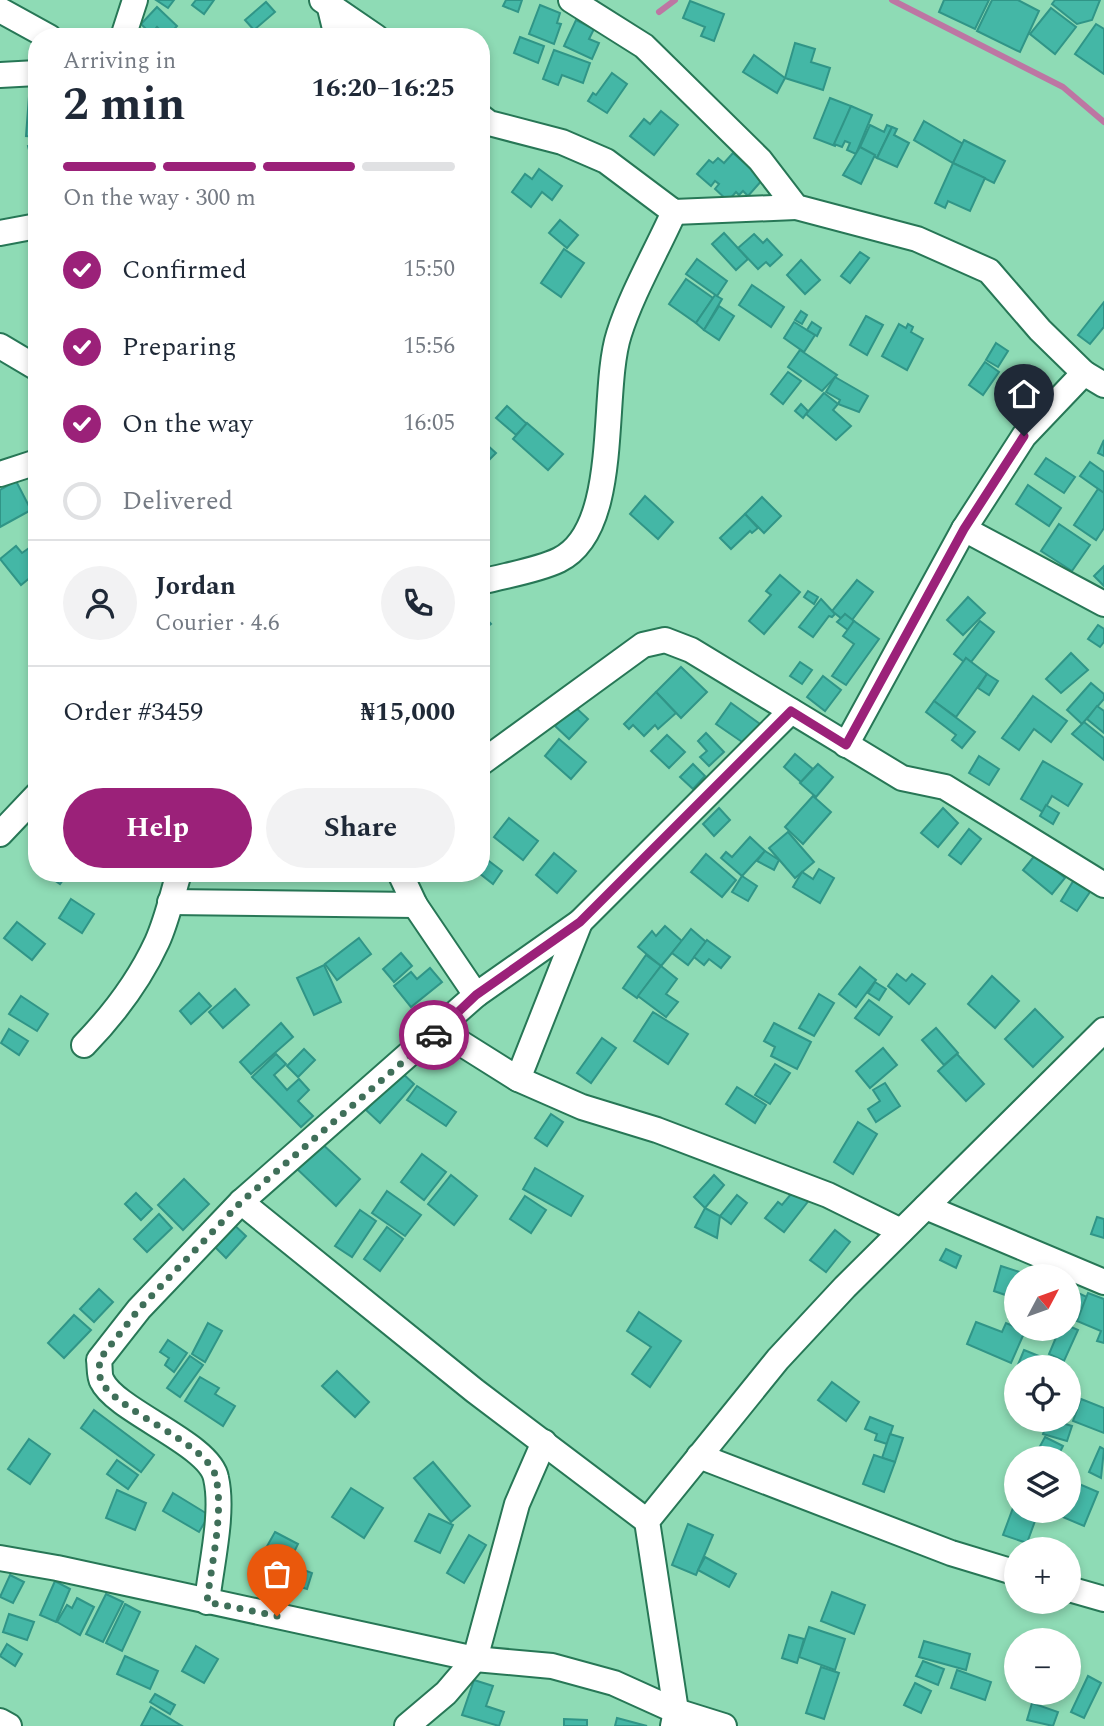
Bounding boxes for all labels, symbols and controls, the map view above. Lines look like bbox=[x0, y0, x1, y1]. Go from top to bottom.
text: Arriving in bbox=[63, 44, 176, 79]
text: 16:20–16:25 bbox=[311, 68, 455, 108]
text: 2 min bbox=[63, 70, 185, 140]
text: On the way · 300 m bbox=[63, 181, 256, 216]
text: Confirmed bbox=[122, 250, 247, 290]
icon: check bbox=[63, 251, 101, 289]
text: 15:50 bbox=[403, 252, 455, 287]
text: Preparing bbox=[122, 327, 236, 367]
icon: check bbox=[63, 328, 101, 366]
text: 15:56 bbox=[403, 329, 455, 364]
pin bbox=[994, 364, 1054, 436]
icon: home bbox=[1005, 375, 1043, 413]
text: On the way bbox=[122, 404, 253, 444]
icon: check bbox=[63, 405, 101, 443]
text: 16:05 bbox=[403, 406, 455, 441]
text: Delivered bbox=[122, 481, 233, 521]
button: person bbox=[63, 566, 137, 640]
text: Jordan bbox=[155, 566, 236, 606]
button: phone bbox=[381, 566, 455, 640]
text: Courier · 4.6 bbox=[155, 606, 280, 641]
text: Order #3459 bbox=[63, 692, 203, 732]
text: ₦15,000 bbox=[361, 692, 455, 732]
button: Help bbox=[63, 788, 252, 868]
button: Share bbox=[266, 788, 455, 868]
courier bbox=[399, 1000, 469, 1070]
icon: car bbox=[415, 1016, 453, 1054]
north arrow bbox=[1004, 1264, 1082, 1340]
map controls bbox=[1004, 1264, 1081, 1705]
button: locate bbox=[1004, 1355, 1081, 1432]
button: layers bbox=[1004, 1446, 1081, 1523]
button: + bbox=[1004, 1537, 1081, 1614]
pin bbox=[247, 1544, 307, 1616]
icon: bag bbox=[258, 1555, 296, 1593]
button: − bbox=[1004, 1628, 1081, 1705]

